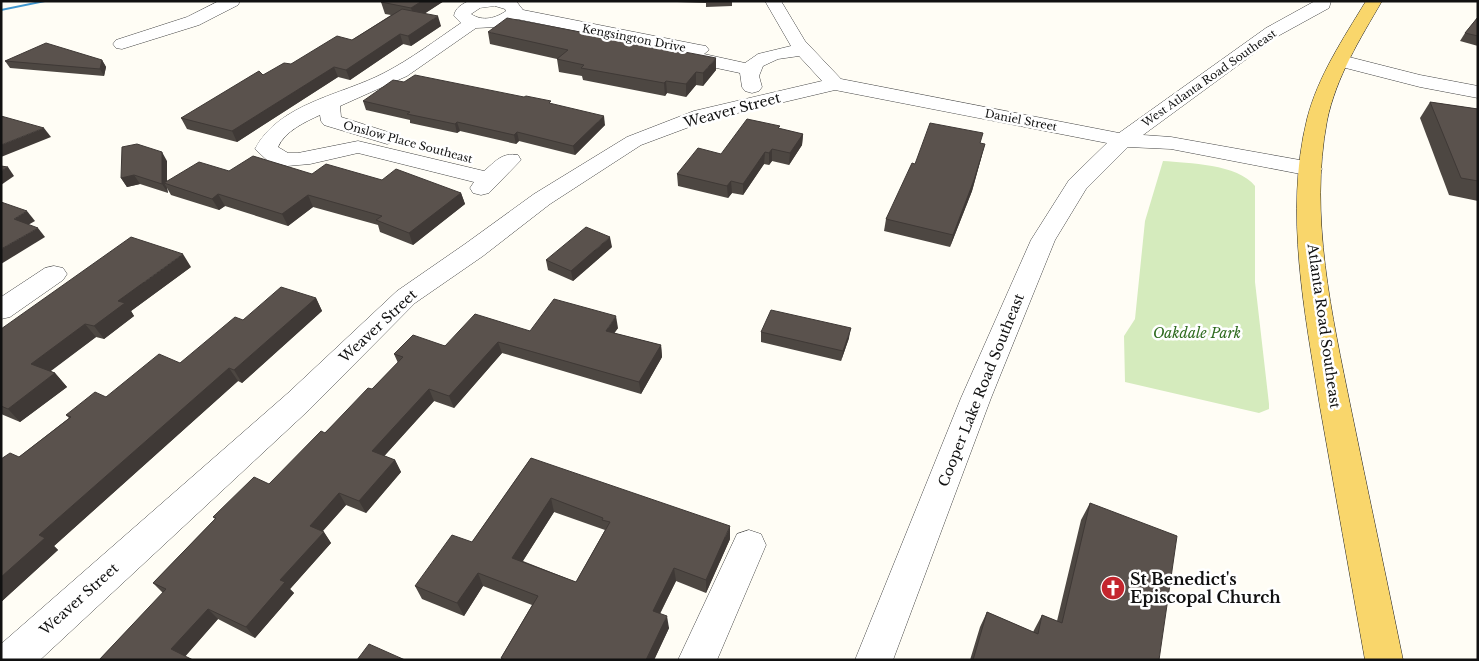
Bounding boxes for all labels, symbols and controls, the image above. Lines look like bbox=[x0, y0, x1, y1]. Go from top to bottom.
street label: Kengsington Drive bbox=[581, 21, 687, 55]
street label: West Atlanta Road Southeast bbox=[1138, 26, 1280, 130]
street label: Weaver Street bbox=[681, 88, 783, 132]
street label: Daniel Street bbox=[984, 106, 1059, 134]
street label: Onslow Place Southeast bbox=[342, 118, 475, 166]
street label: Atlanta Road Southeast bbox=[1303, 242, 1345, 410]
street label: Weaver Street bbox=[335, 285, 421, 367]
street label: Cooper Lake Road Southeast bbox=[934, 290, 1028, 489]
park label: Oakdale Park bbox=[1153, 324, 1241, 342]
street label: Weaver Street bbox=[35, 559, 123, 640]
place label: St Benedict's Episcopal Church bbox=[1130, 569, 1281, 607]
church icon: St Benedict's Episcopal Church bbox=[1100, 575, 1126, 601]

